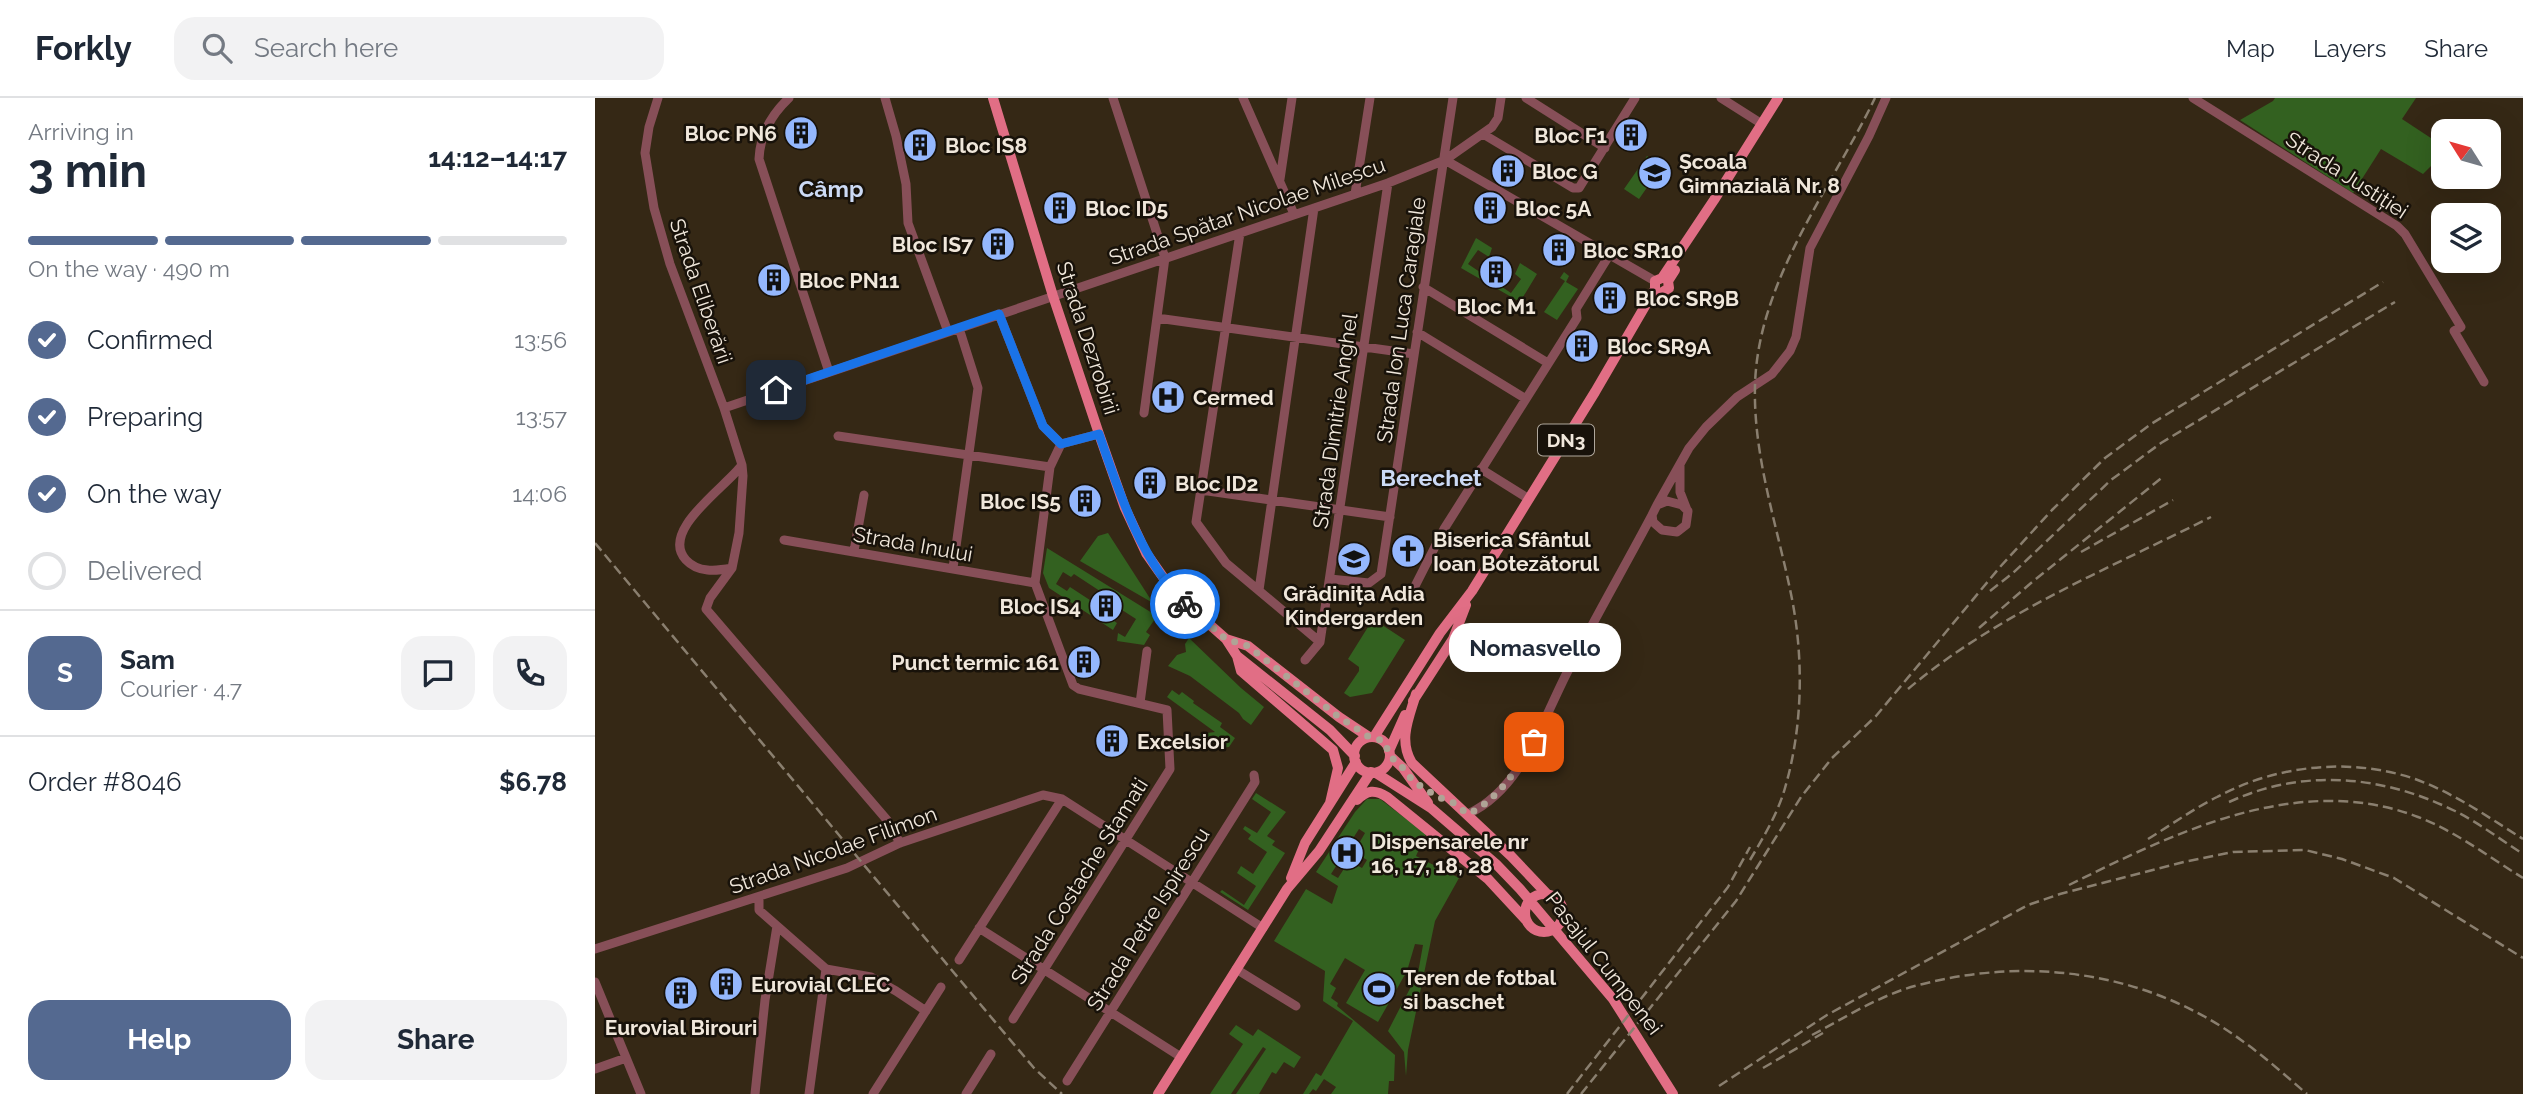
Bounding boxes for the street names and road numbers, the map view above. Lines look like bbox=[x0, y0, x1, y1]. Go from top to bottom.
street label: Strada Justiției bbox=[2281, 126, 2413, 224]
street label: Strada Spătar Nicolae Milescu bbox=[1105, 152, 1389, 270]
street label: Strada Ion Luca Caragiale bbox=[1371, 195, 1431, 445]
street label: Strada Eliberării bbox=[664, 215, 738, 367]
street label: Strada Dezrobirii bbox=[1051, 258, 1125, 418]
street label: Strada Dimitrie Anghel bbox=[1307, 311, 1363, 530]
road number: DN3 bbox=[1538, 424, 1594, 456]
street label: Strada Inului bbox=[851, 521, 975, 567]
street label: Strada Costache Stamati bbox=[1005, 773, 1153, 989]
street label: Strada Nicolae Filimon bbox=[726, 801, 940, 899]
street label: Strada Petre Ispirescu bbox=[1081, 823, 1215, 1015]
street label: Pasajul Cumpenei bbox=[1541, 887, 1667, 1039]

